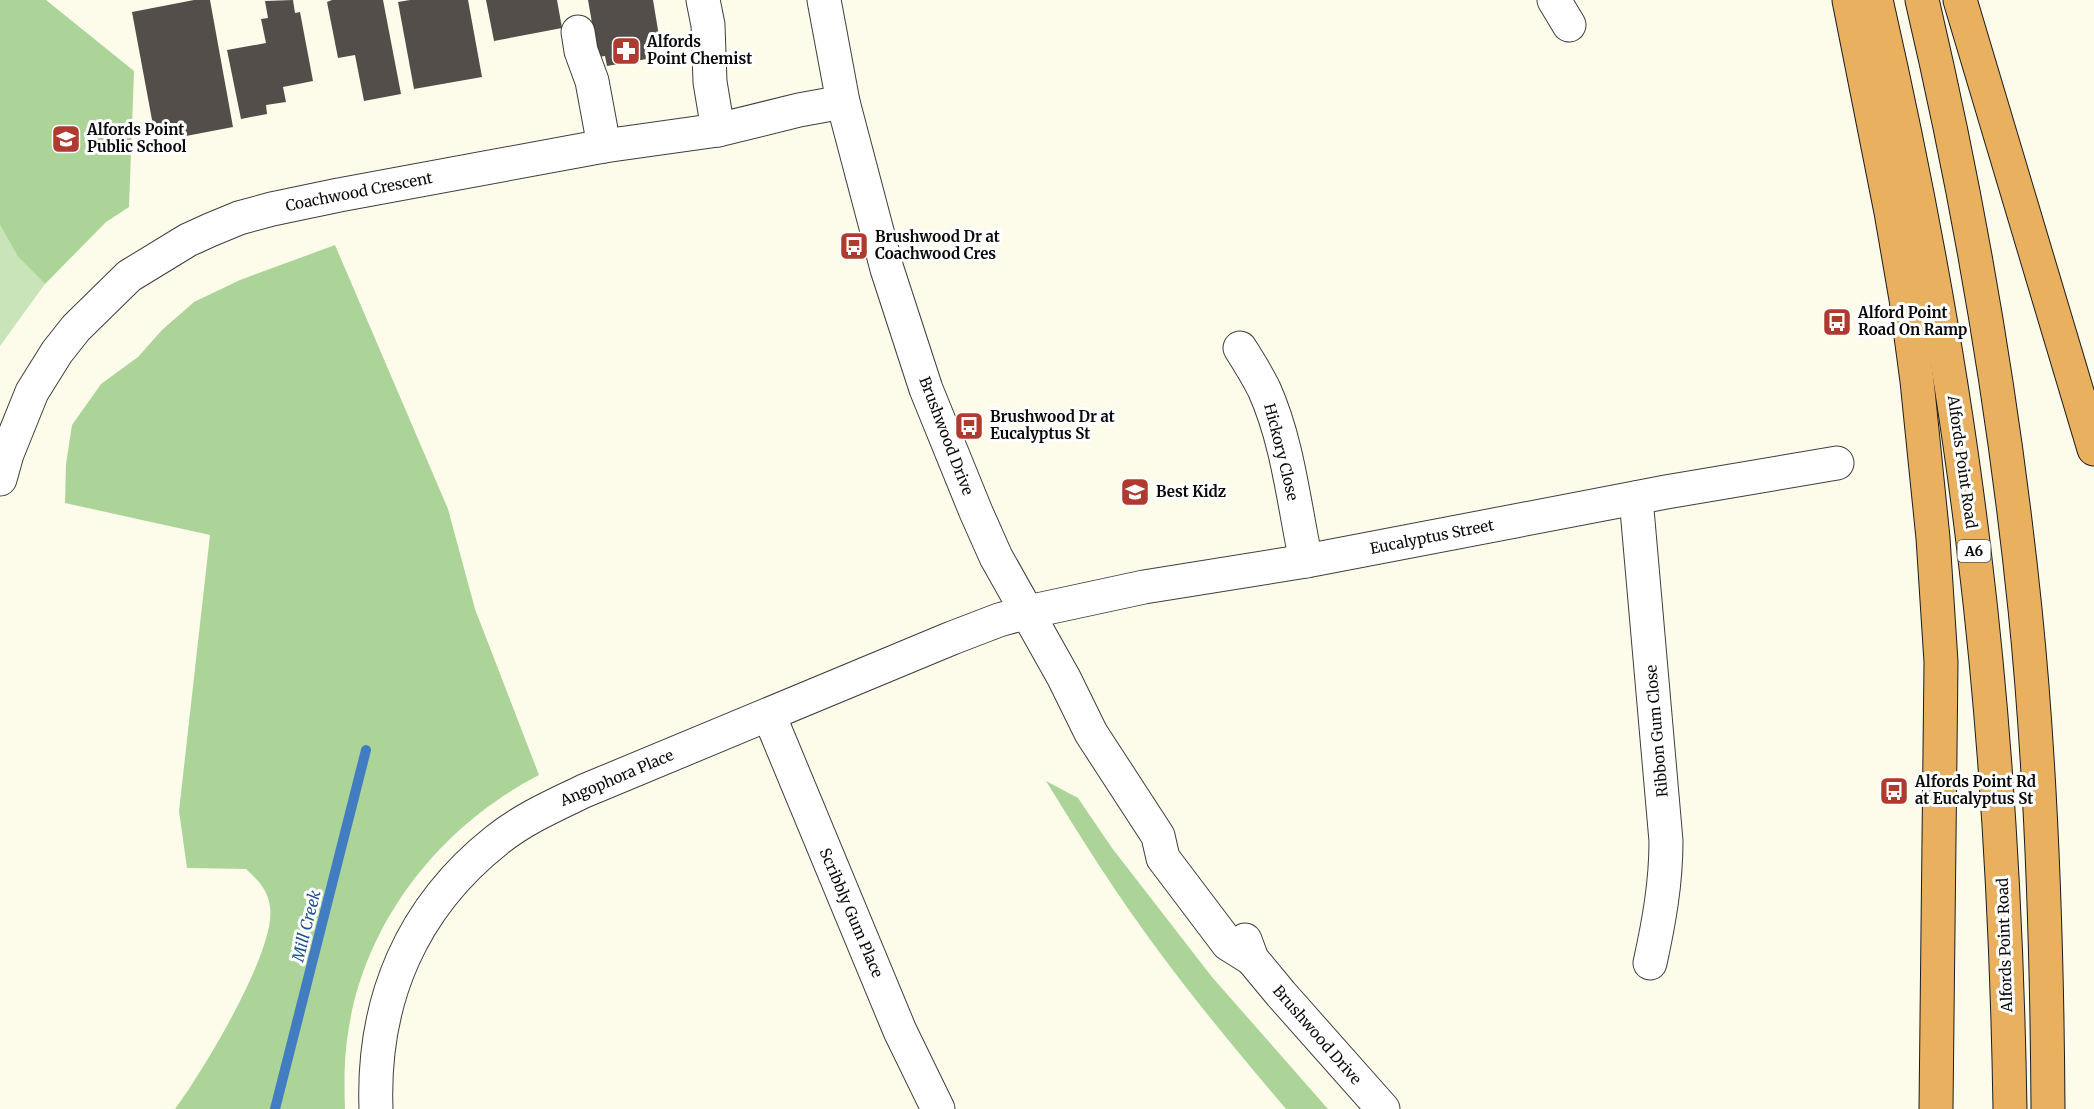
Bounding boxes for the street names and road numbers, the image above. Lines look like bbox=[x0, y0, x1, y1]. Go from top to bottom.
street label: Coachwood Crescent bbox=[284, 168, 434, 215]
street label: Brushwood Drive bbox=[915, 374, 978, 498]
street label: Alfords Point Road bbox=[1944, 393, 1981, 530]
street label: Hickory Close bbox=[1260, 401, 1303, 503]
street label: Eucalyptus Street bbox=[1368, 515, 1496, 558]
road number: A6 bbox=[1958, 540, 1990, 562]
street label: Ribbon Gum Close bbox=[1641, 664, 1672, 798]
street label: Angophora Place bbox=[556, 745, 677, 810]
street label: Scribbly Gum Place bbox=[816, 845, 887, 981]
street label: Alfords Point Road bbox=[1993, 878, 2016, 1013]
street label: Brushwood Drive bbox=[1269, 981, 1366, 1088]

